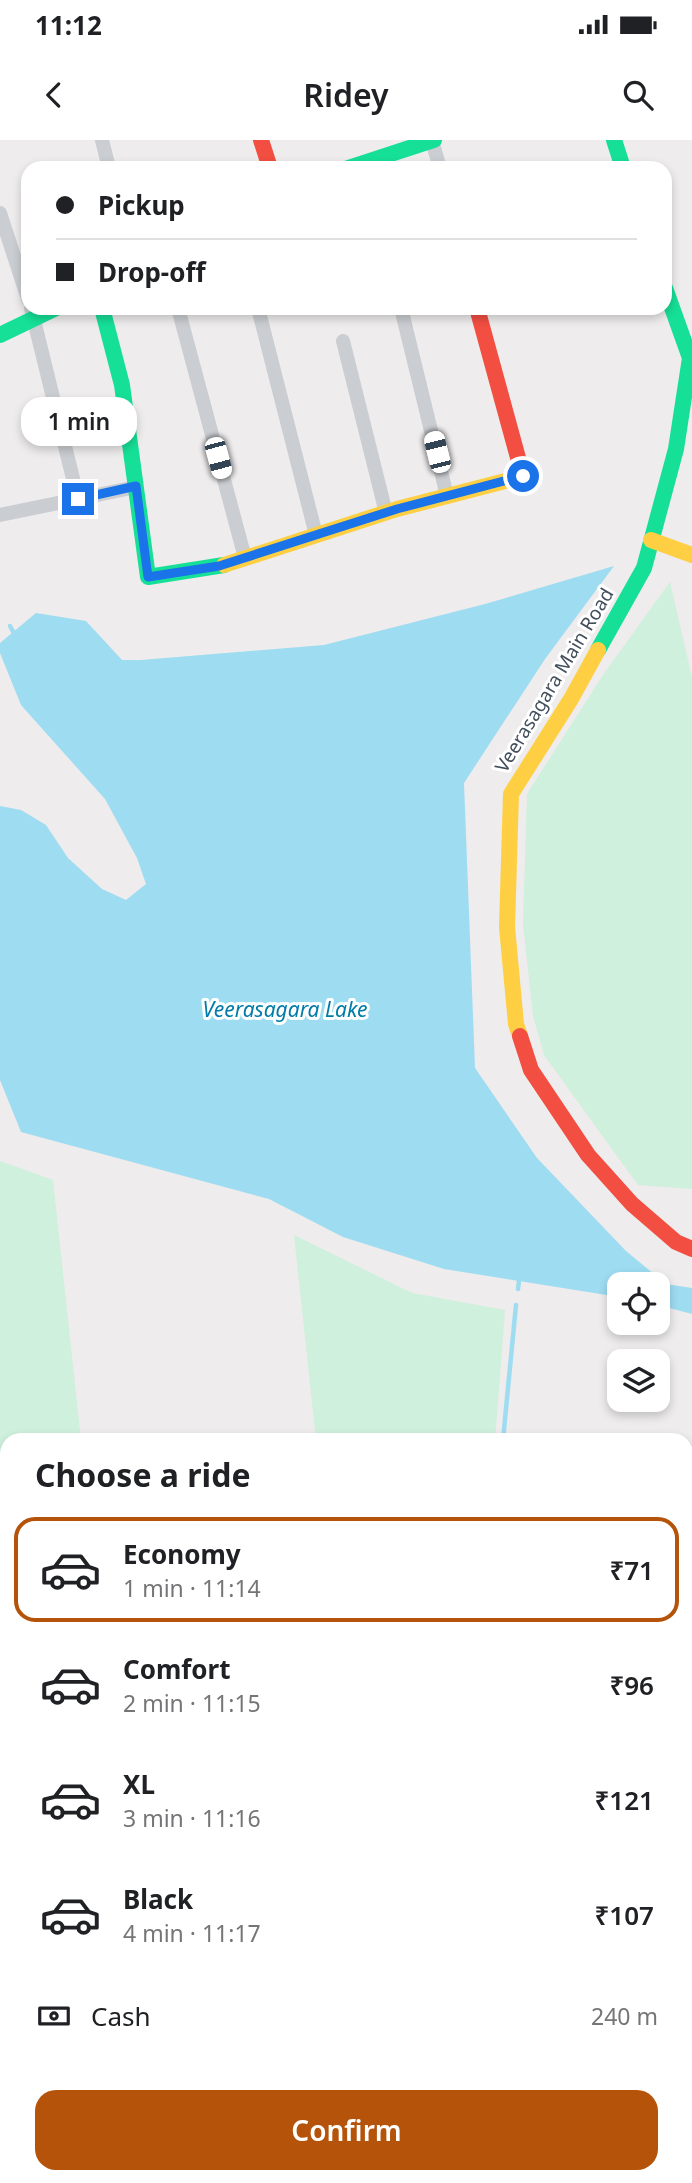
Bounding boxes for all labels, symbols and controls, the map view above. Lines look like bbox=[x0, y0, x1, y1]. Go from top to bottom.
text: 11:12 bbox=[35, 7, 102, 43]
text: Ridey bbox=[303, 73, 389, 116]
icon: back bbox=[35, 76, 73, 114]
icon: search bbox=[619, 76, 657, 114]
text: Pickup bbox=[98, 187, 185, 223]
text: Drop-off bbox=[98, 254, 205, 290]
callout: 1 min bbox=[20, 398, 136, 446]
text: 1 min bbox=[48, 405, 110, 437]
car bbox=[422, 429, 453, 475]
car bbox=[203, 435, 234, 481]
route start bbox=[507, 460, 539, 492]
route end bbox=[62, 483, 94, 515]
street label: Veerasagara Main Road bbox=[489, 583, 619, 777]
water label: Veerasagara Lake bbox=[203, 995, 367, 1023]
map controls bbox=[607, 1272, 670, 1412]
button: locate bbox=[607, 1272, 670, 1335]
button: layers bbox=[607, 1349, 670, 1412]
text: Choose a ride bbox=[35, 1453, 251, 1496]
text: Economy bbox=[123, 1536, 241, 1572]
icon: car bbox=[39, 1538, 102, 1601]
text: ₹71 bbox=[609, 1552, 654, 1588]
text: 1 min · 11:14 bbox=[123, 1572, 261, 1604]
text: Comfort bbox=[123, 1651, 231, 1687]
icon: car bbox=[39, 1653, 102, 1716]
text: ₹96 bbox=[609, 1667, 654, 1703]
text: 2 min · 11:15 bbox=[123, 1687, 261, 1719]
text: XL bbox=[123, 1766, 155, 1802]
icon: car bbox=[39, 1768, 102, 1831]
text: ₹121 bbox=[595, 1782, 654, 1818]
text: 3 min · 11:16 bbox=[123, 1802, 261, 1834]
text: Black bbox=[123, 1881, 193, 1917]
icon: car bbox=[39, 1883, 102, 1946]
text: ₹107 bbox=[595, 1897, 654, 1933]
text: 4 min · 11:17 bbox=[123, 1917, 261, 1949]
icon: cash bbox=[35, 1997, 73, 2035]
text: Cash bbox=[91, 1998, 151, 2034]
text: 240 m bbox=[591, 2000, 658, 2032]
button: Confirm bbox=[35, 2090, 658, 2170]

